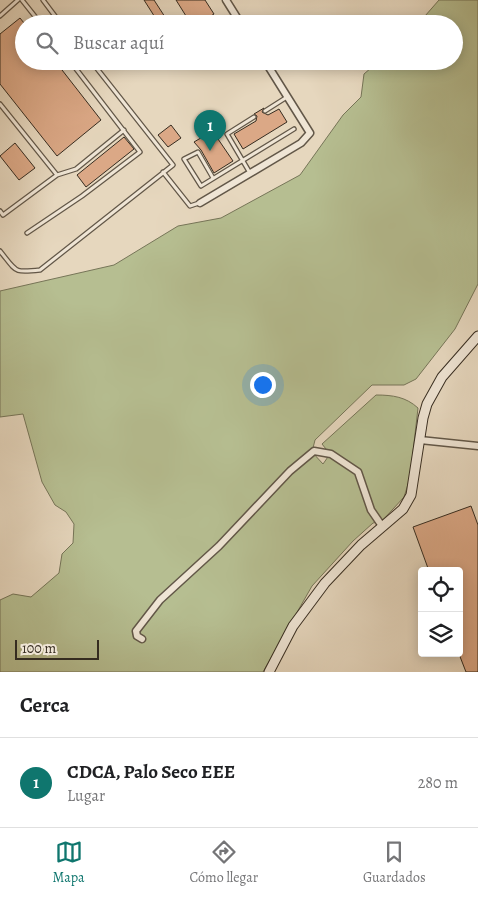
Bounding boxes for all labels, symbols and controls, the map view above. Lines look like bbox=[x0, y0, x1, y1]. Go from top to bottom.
search box bbox=[15, 15, 463, 70]
icon: search bbox=[33, 29, 61, 57]
text: Buscar aquí bbox=[73, 30, 164, 56]
pin: 1 bbox=[194, 110, 226, 151]
your location bbox=[250, 372, 276, 398]
map controls bbox=[418, 567, 463, 657]
button: locate bbox=[418, 567, 463, 612]
button: layers bbox=[418, 612, 463, 657]
scale bar bbox=[15, 637, 99, 660]
text: 100 m bbox=[22, 639, 56, 658]
text: Cerca bbox=[20, 691, 70, 719]
text: CDCA, Palo Seco EEE bbox=[67, 759, 235, 785]
text: 1 bbox=[33, 772, 39, 794]
text: 280 m bbox=[418, 772, 458, 794]
text: Lugar bbox=[67, 785, 105, 807]
tab: Mapa bbox=[52, 838, 85, 887]
tab: Cómo llegar bbox=[190, 838, 258, 887]
tab: Guardados bbox=[363, 838, 426, 887]

